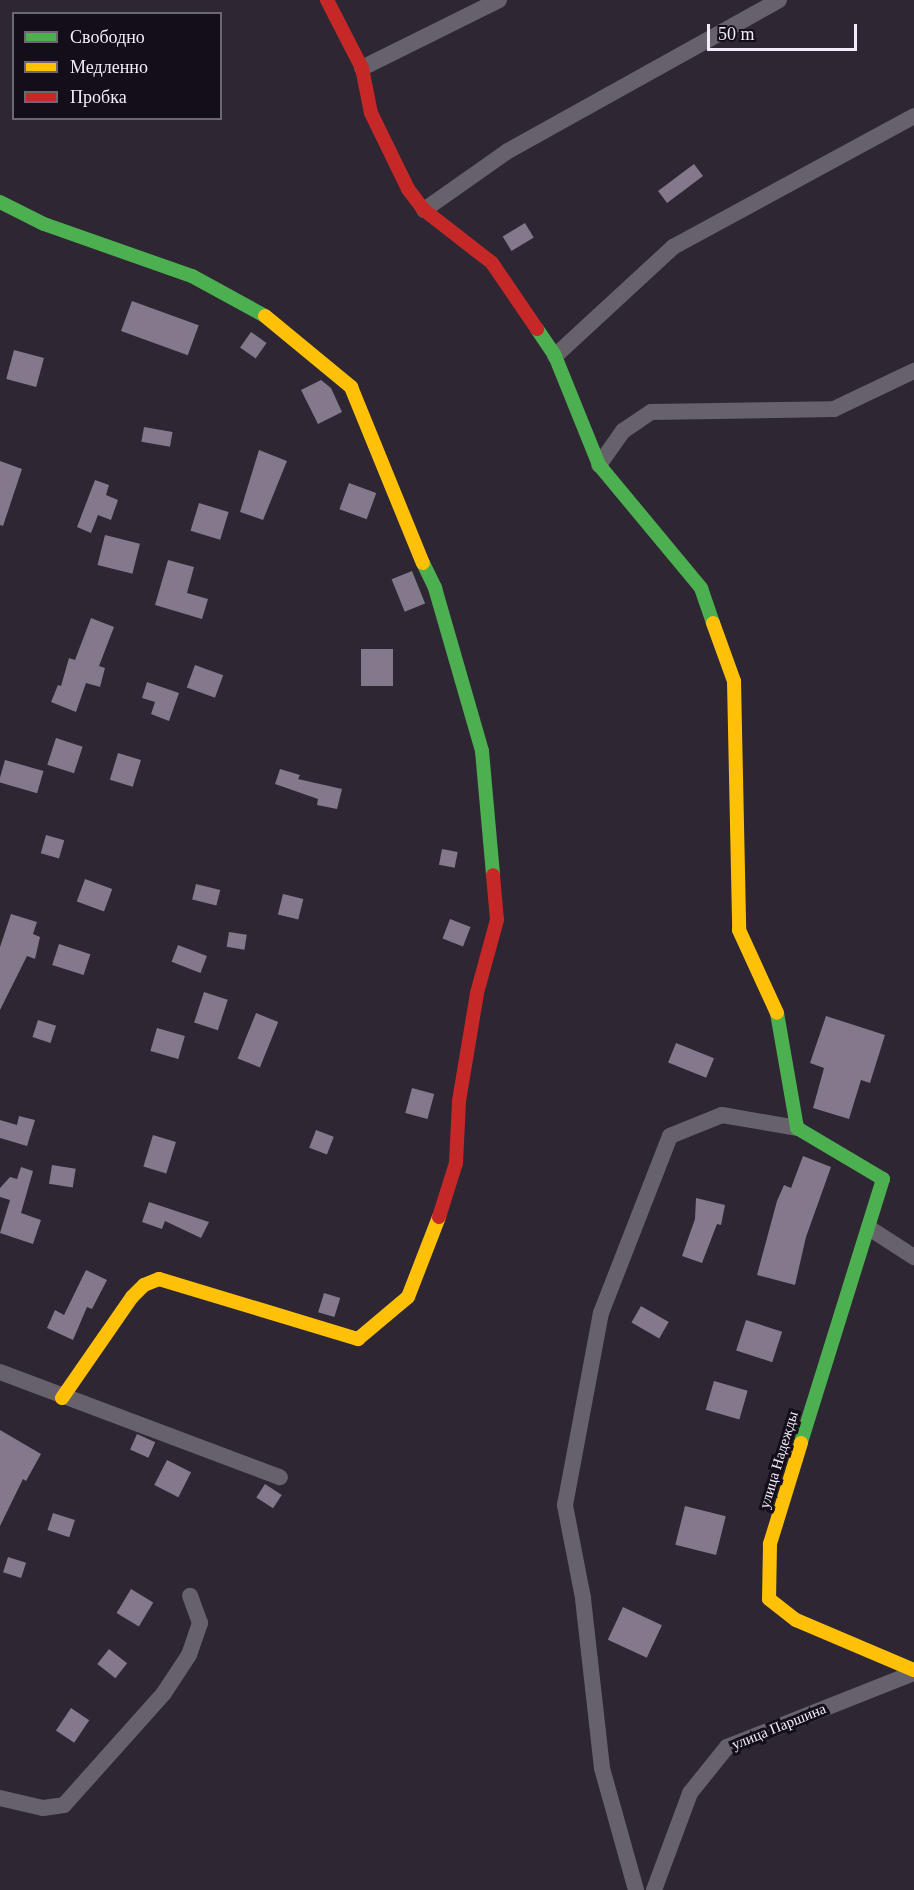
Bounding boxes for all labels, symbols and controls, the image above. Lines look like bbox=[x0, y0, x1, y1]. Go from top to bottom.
legend bbox=[12, 12, 222, 120]
scale bar bbox=[710, 12, 860, 50]
text: 50 m bbox=[718, 24, 755, 44]
text: Свободно bbox=[70, 27, 145, 47]
text: Медленно bbox=[70, 57, 148, 77]
text: Пробка bbox=[70, 87, 127, 107]
street label: улица Надежды bbox=[756, 1409, 802, 1511]
street label: улица Паршина bbox=[729, 1700, 829, 1754]

